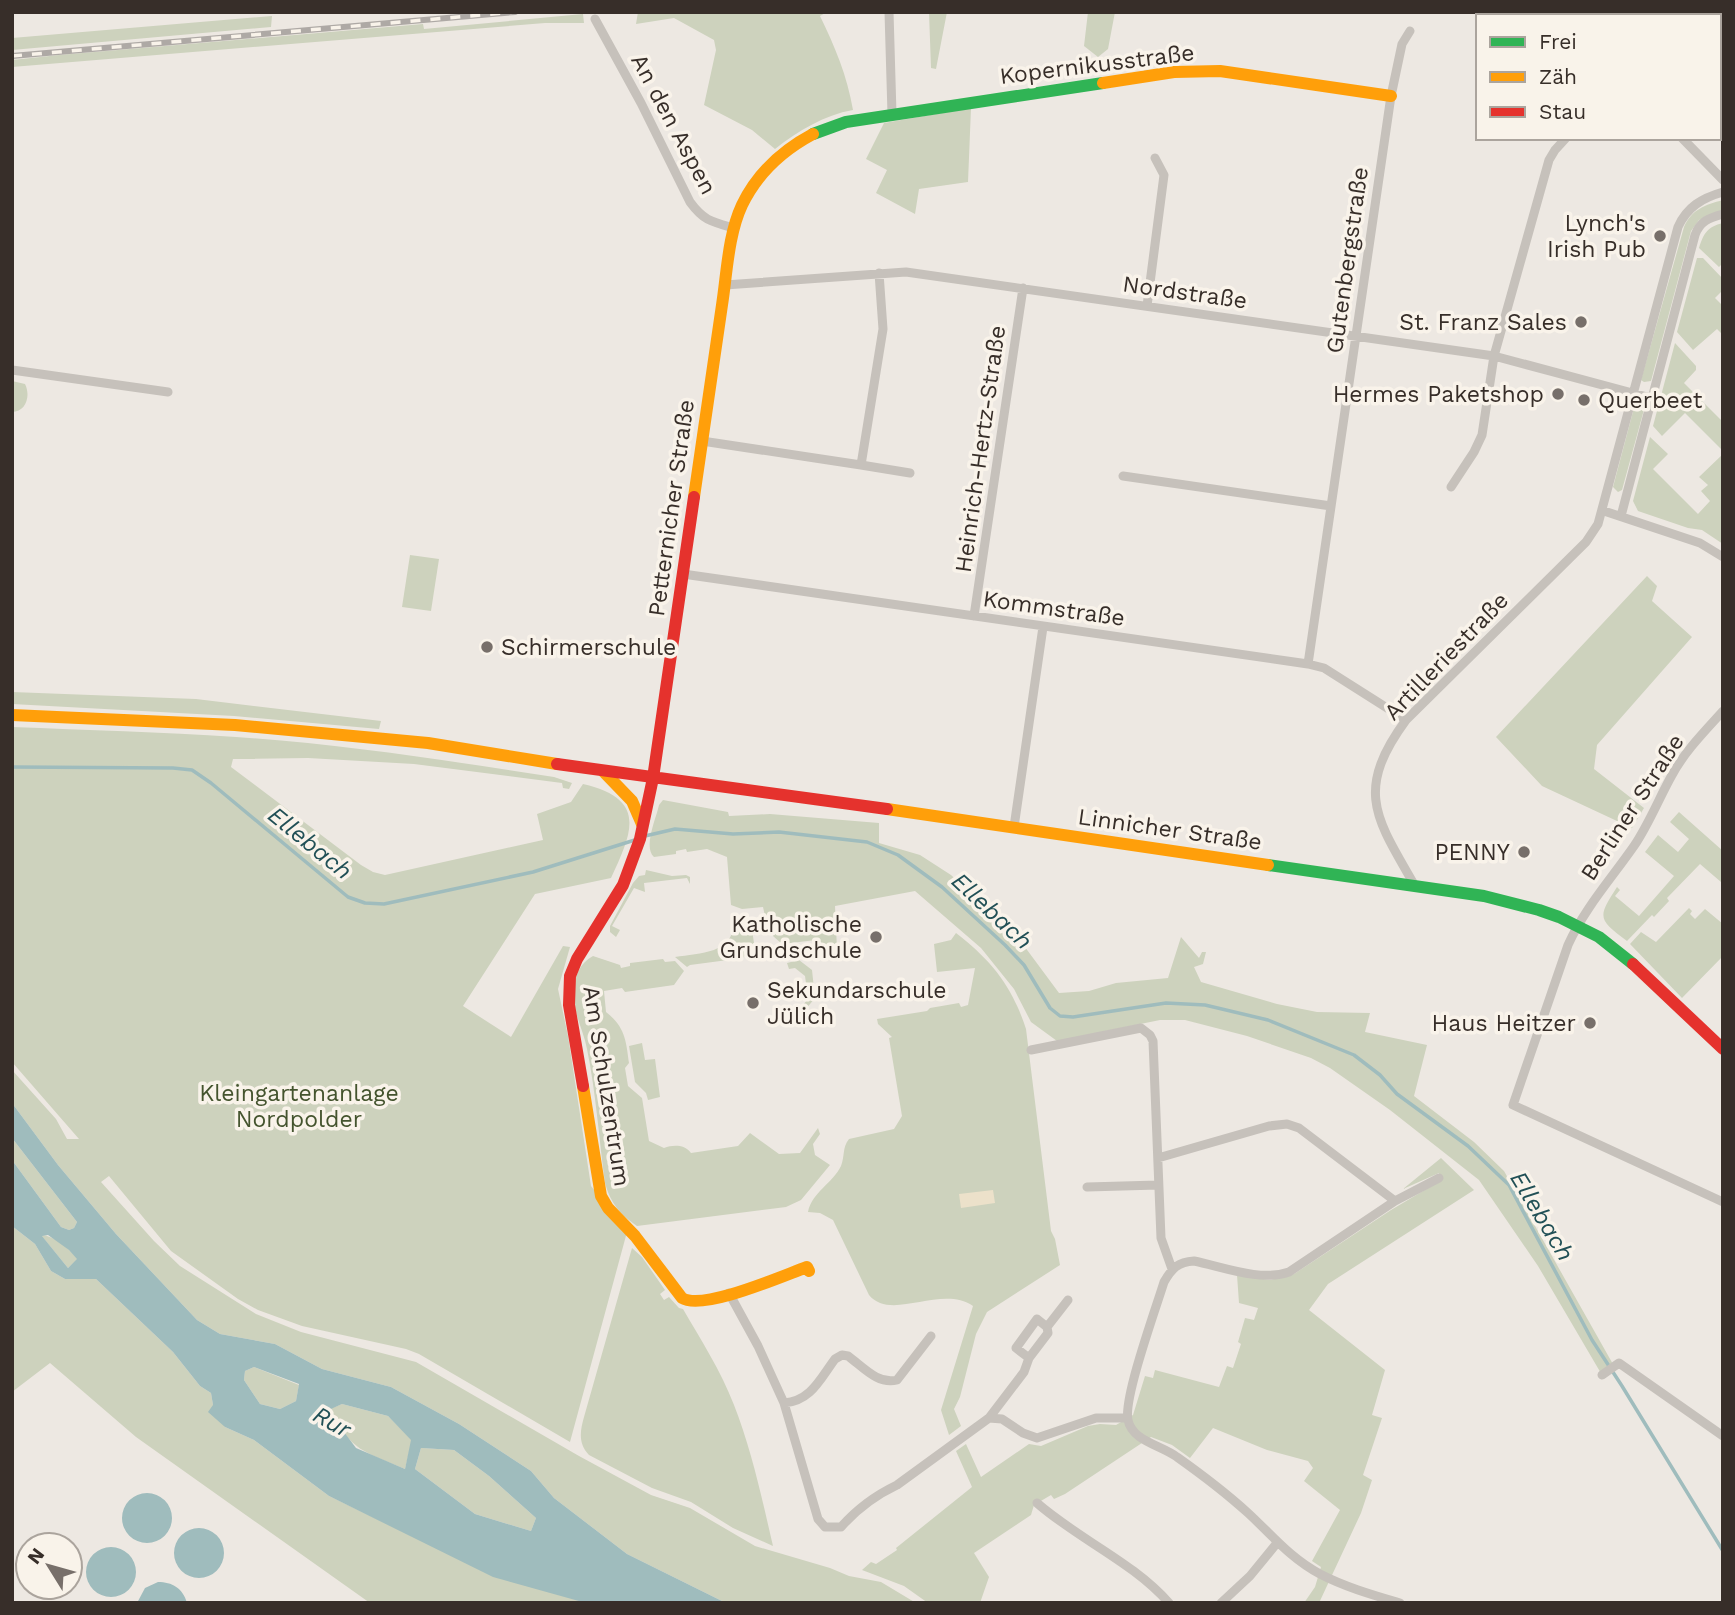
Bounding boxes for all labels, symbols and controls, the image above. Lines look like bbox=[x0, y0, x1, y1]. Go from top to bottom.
legend bbox=[1476, 14, 1721, 140]
text: Frei bbox=[1539, 29, 1577, 54]
street label: Kopernikusstraße bbox=[998, 39, 1196, 90]
street label: An den Aspen bbox=[625, 49, 722, 199]
text: Zäh bbox=[1539, 64, 1577, 89]
text: Stau bbox=[1539, 99, 1586, 124]
street label: Gutenbergstraße bbox=[1321, 165, 1374, 355]
place label: Lynch's Irish Pub bbox=[1547, 210, 1646, 263]
marker: Lynch's Irish Pub bbox=[1652, 228, 1668, 244]
street label: Nordstraße bbox=[1121, 270, 1249, 315]
place label: St. Franz Sales bbox=[1399, 309, 1567, 336]
marker: St. Franz Sales bbox=[1573, 314, 1589, 330]
street label: Heinrich-Hertz-Straße bbox=[950, 324, 1011, 574]
place label: Hermes Paketshop bbox=[1333, 381, 1544, 408]
marker: Hermes Paketshop bbox=[1550, 386, 1566, 402]
place label: Querbeet bbox=[1598, 387, 1703, 414]
marker: Querbeet bbox=[1576, 392, 1592, 408]
street label: Petternicher Straße bbox=[643, 398, 700, 618]
street label: Kommstraße bbox=[981, 585, 1127, 632]
street label: Artilleriestraße bbox=[1379, 587, 1514, 726]
place label: Schirmerschule bbox=[501, 634, 676, 661]
marker: Schirmerschule bbox=[479, 639, 495, 655]
street label: Berliner Straße bbox=[1575, 729, 1690, 885]
water label: Ellebach bbox=[262, 801, 358, 885]
street label: Linnicher Straße bbox=[1076, 803, 1264, 856]
place label: PENNY bbox=[1434, 839, 1510, 866]
marker: PENNY bbox=[1516, 844, 1532, 860]
water label: Ellebach bbox=[946, 867, 1038, 955]
place label: Katholische Grundschule bbox=[719, 911, 862, 964]
marker: Katholische Grundschule bbox=[868, 929, 884, 945]
place label: Sekundarschule Jülich bbox=[767, 977, 947, 1030]
street label: Am Schulzentrum bbox=[577, 984, 636, 1188]
marker: Sekundarschule Jülich bbox=[745, 995, 761, 1011]
place label: Haus Heitzer bbox=[1432, 1010, 1576, 1037]
marker: Haus Heitzer bbox=[1582, 1015, 1598, 1031]
park label: Kleingartenanlage Nordpolder bbox=[199, 1080, 399, 1133]
water label: Ellebach bbox=[1504, 1166, 1580, 1266]
water label: Rur bbox=[308, 1400, 357, 1444]
north arrow bbox=[14, 1531, 84, 1601]
text: N bbox=[22, 1544, 49, 1569]

